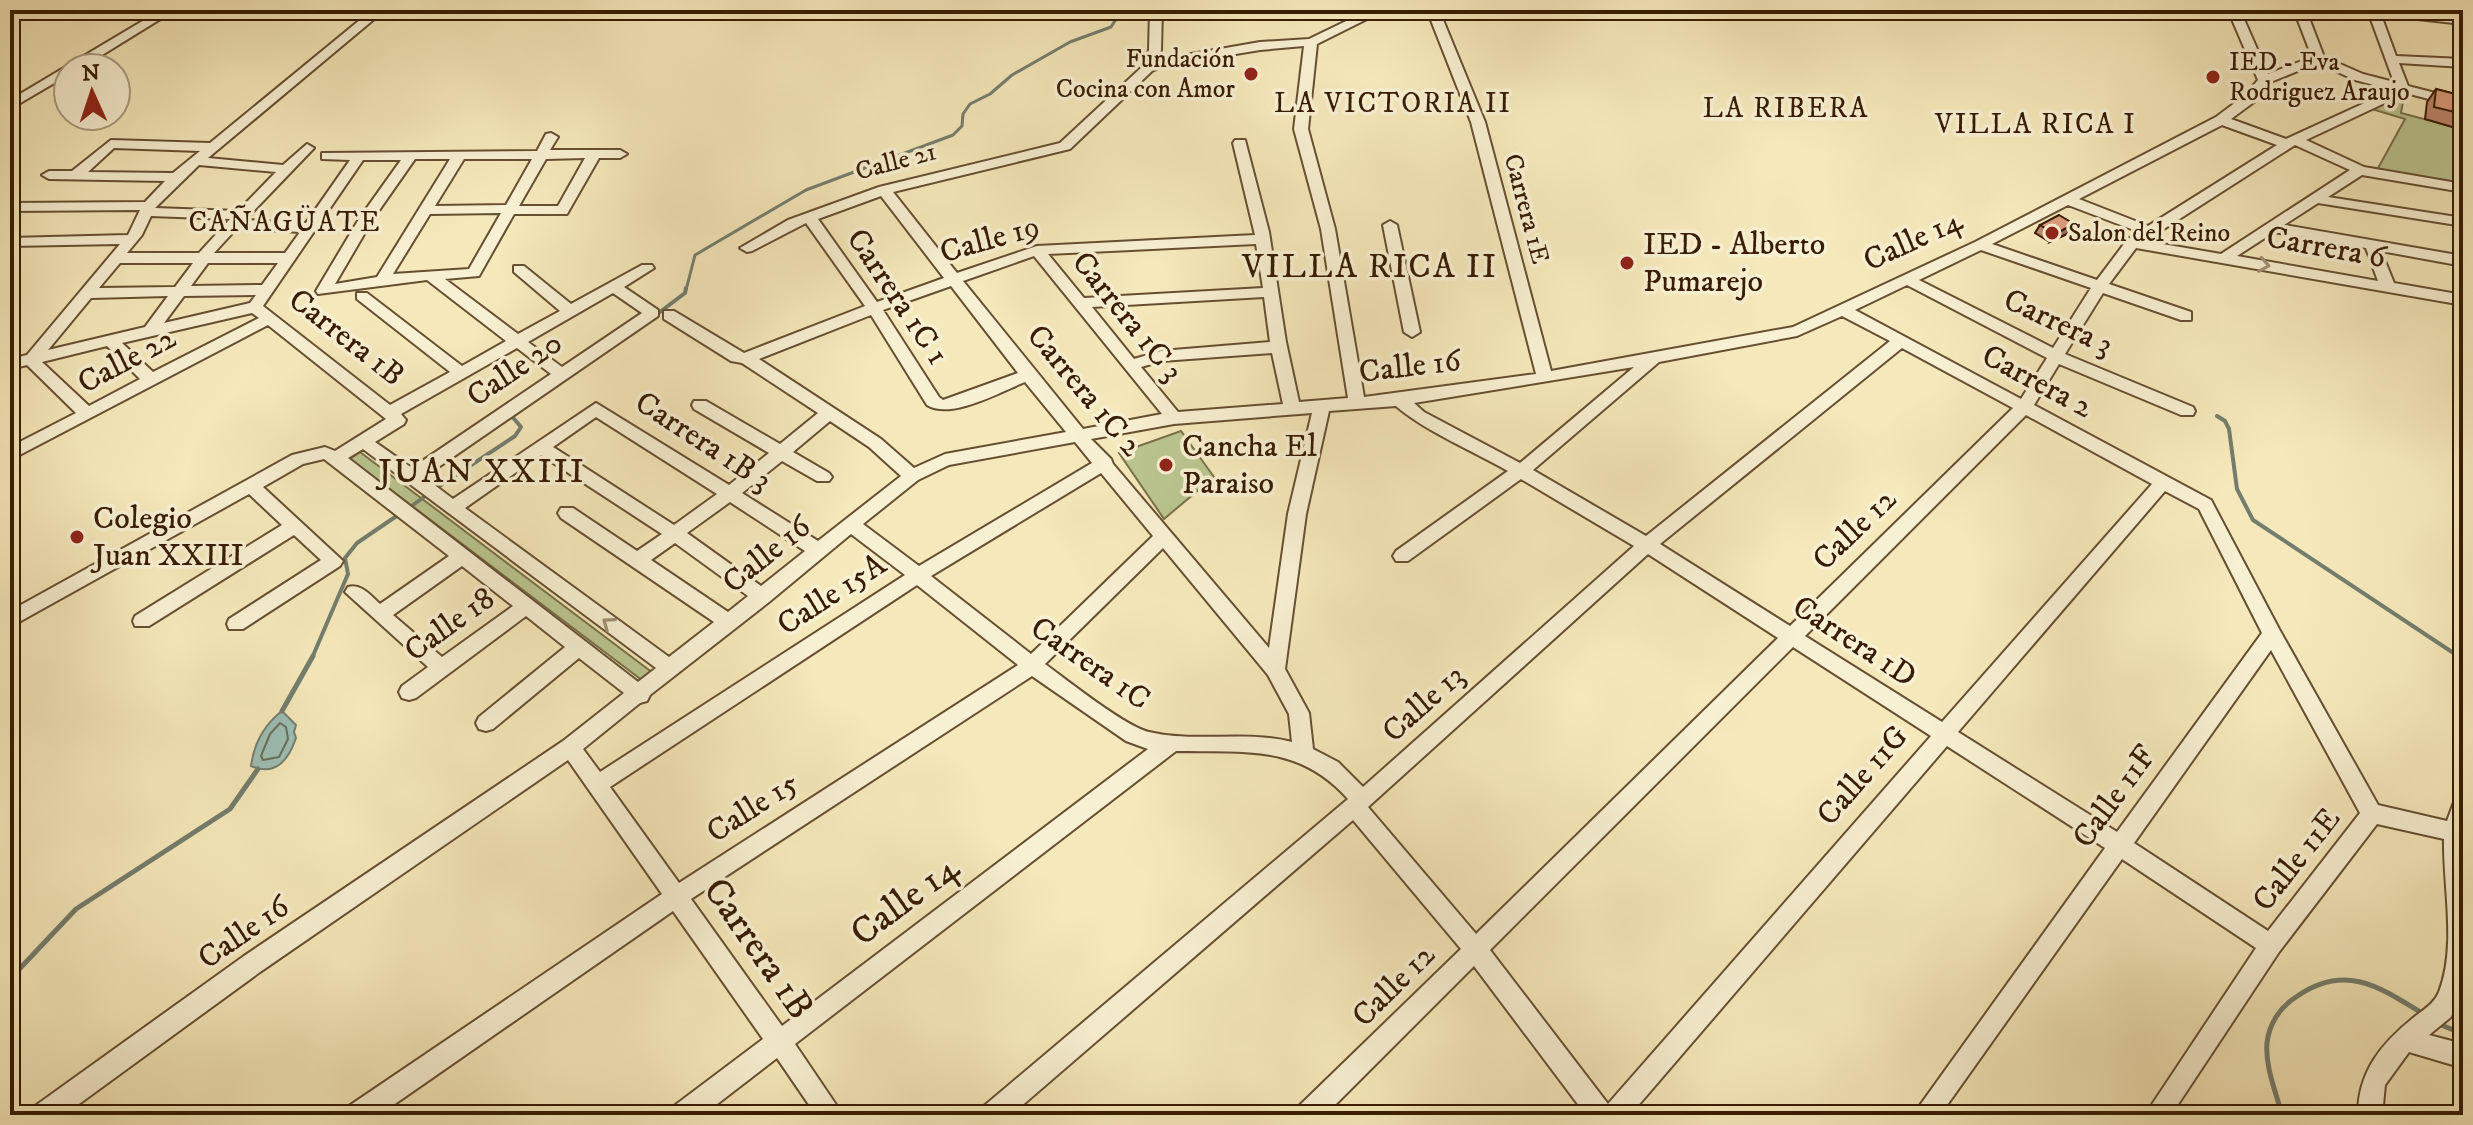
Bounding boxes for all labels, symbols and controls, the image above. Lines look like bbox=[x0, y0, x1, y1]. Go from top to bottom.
place label: Fundación Cocina con Amor bbox=[1056, 43, 1235, 106]
place label: IED - Eva Rodriguez Araujo bbox=[2229, 46, 2410, 109]
north arrow bbox=[52, 52, 132, 132]
text: N bbox=[81, 60, 101, 87]
marker: Fundación Cocina con Amor bbox=[1242, 65, 1260, 83]
marker: IED - Eva Rodriguez Araujo bbox=[2204, 68, 2222, 86]
district label: LA VICTORIA II bbox=[1274, 86, 1512, 121]
district label: LA RIBERA bbox=[1703, 91, 1869, 126]
district label: VILLA RICA I bbox=[1934, 107, 2137, 142]
street label: Calle 21 bbox=[852, 135, 940, 189]
street label: Carrera 1E bbox=[1495, 150, 1557, 268]
street label: Calle 14 bbox=[1857, 201, 1969, 281]
district label: CAÑAGÜATE bbox=[188, 204, 382, 240]
street label: Calle 19 bbox=[936, 207, 1044, 273]
place label: Salon del Reino bbox=[2068, 217, 2230, 250]
street label: Carrera 6 bbox=[2263, 218, 2390, 278]
street label: Carrera 1C 1 bbox=[837, 221, 957, 373]
marker: Salon del Reino bbox=[2043, 224, 2061, 242]
place label: IED - Alberto Pumarejo bbox=[1643, 225, 1825, 302]
street label: Carrera 1C 3 bbox=[1062, 244, 1192, 390]
district label: VILLA RICA II bbox=[1241, 246, 1498, 288]
marker: IED - Alberto Pumarejo bbox=[1618, 254, 1636, 272]
one-way arrow bbox=[2258, 256, 2271, 273]
street label: Carrera 1B bbox=[280, 280, 412, 396]
street label: Carrera 3 bbox=[1997, 280, 2119, 366]
street label: Carrera 1C 2 bbox=[1017, 317, 1151, 465]
street label: Calle 22 bbox=[71, 318, 183, 403]
street label: Calle 20 bbox=[459, 323, 571, 417]
street label: Carrera 2 bbox=[1975, 336, 2100, 428]
street label: Calle 16 bbox=[1357, 341, 1465, 393]
street label: Carrera 1B 3 bbox=[627, 383, 779, 501]
place label: Cancha El Paraiso bbox=[1182, 427, 1317, 504]
district label: JUAN XXIII bbox=[375, 451, 586, 493]
marker: Cancha El Paraiso bbox=[1157, 456, 1175, 474]
street label: Calle 12 bbox=[1805, 480, 1906, 580]
place label: Colegio Juan XXIII bbox=[90, 499, 244, 576]
street label: Calle 16 bbox=[715, 506, 820, 603]
marker: Colegio Juan XXIII bbox=[68, 528, 86, 546]
street label: Calle 15A bbox=[770, 545, 895, 645]
street label: Calle 18 bbox=[397, 579, 503, 671]
street label: Carrera 1D bbox=[1784, 587, 1924, 697]
street label: Carrera 1C bbox=[1022, 608, 1158, 720]
one-way arrow bbox=[602, 618, 617, 633]
street label: Calle 13 bbox=[1374, 656, 1474, 752]
street label: Calle 11G bbox=[1809, 718, 1917, 834]
street label: Calle 11F bbox=[2064, 738, 2166, 856]
street label: Calle 15 bbox=[700, 764, 807, 852]
street label: Calle 11E bbox=[2244, 800, 2350, 920]
street label: Calle 14 bbox=[841, 844, 970, 957]
street label: Carrera 1B bbox=[692, 869, 824, 1029]
street label: Calle 16 bbox=[191, 886, 299, 979]
street label: Calle 12 bbox=[1344, 936, 1444, 1036]

